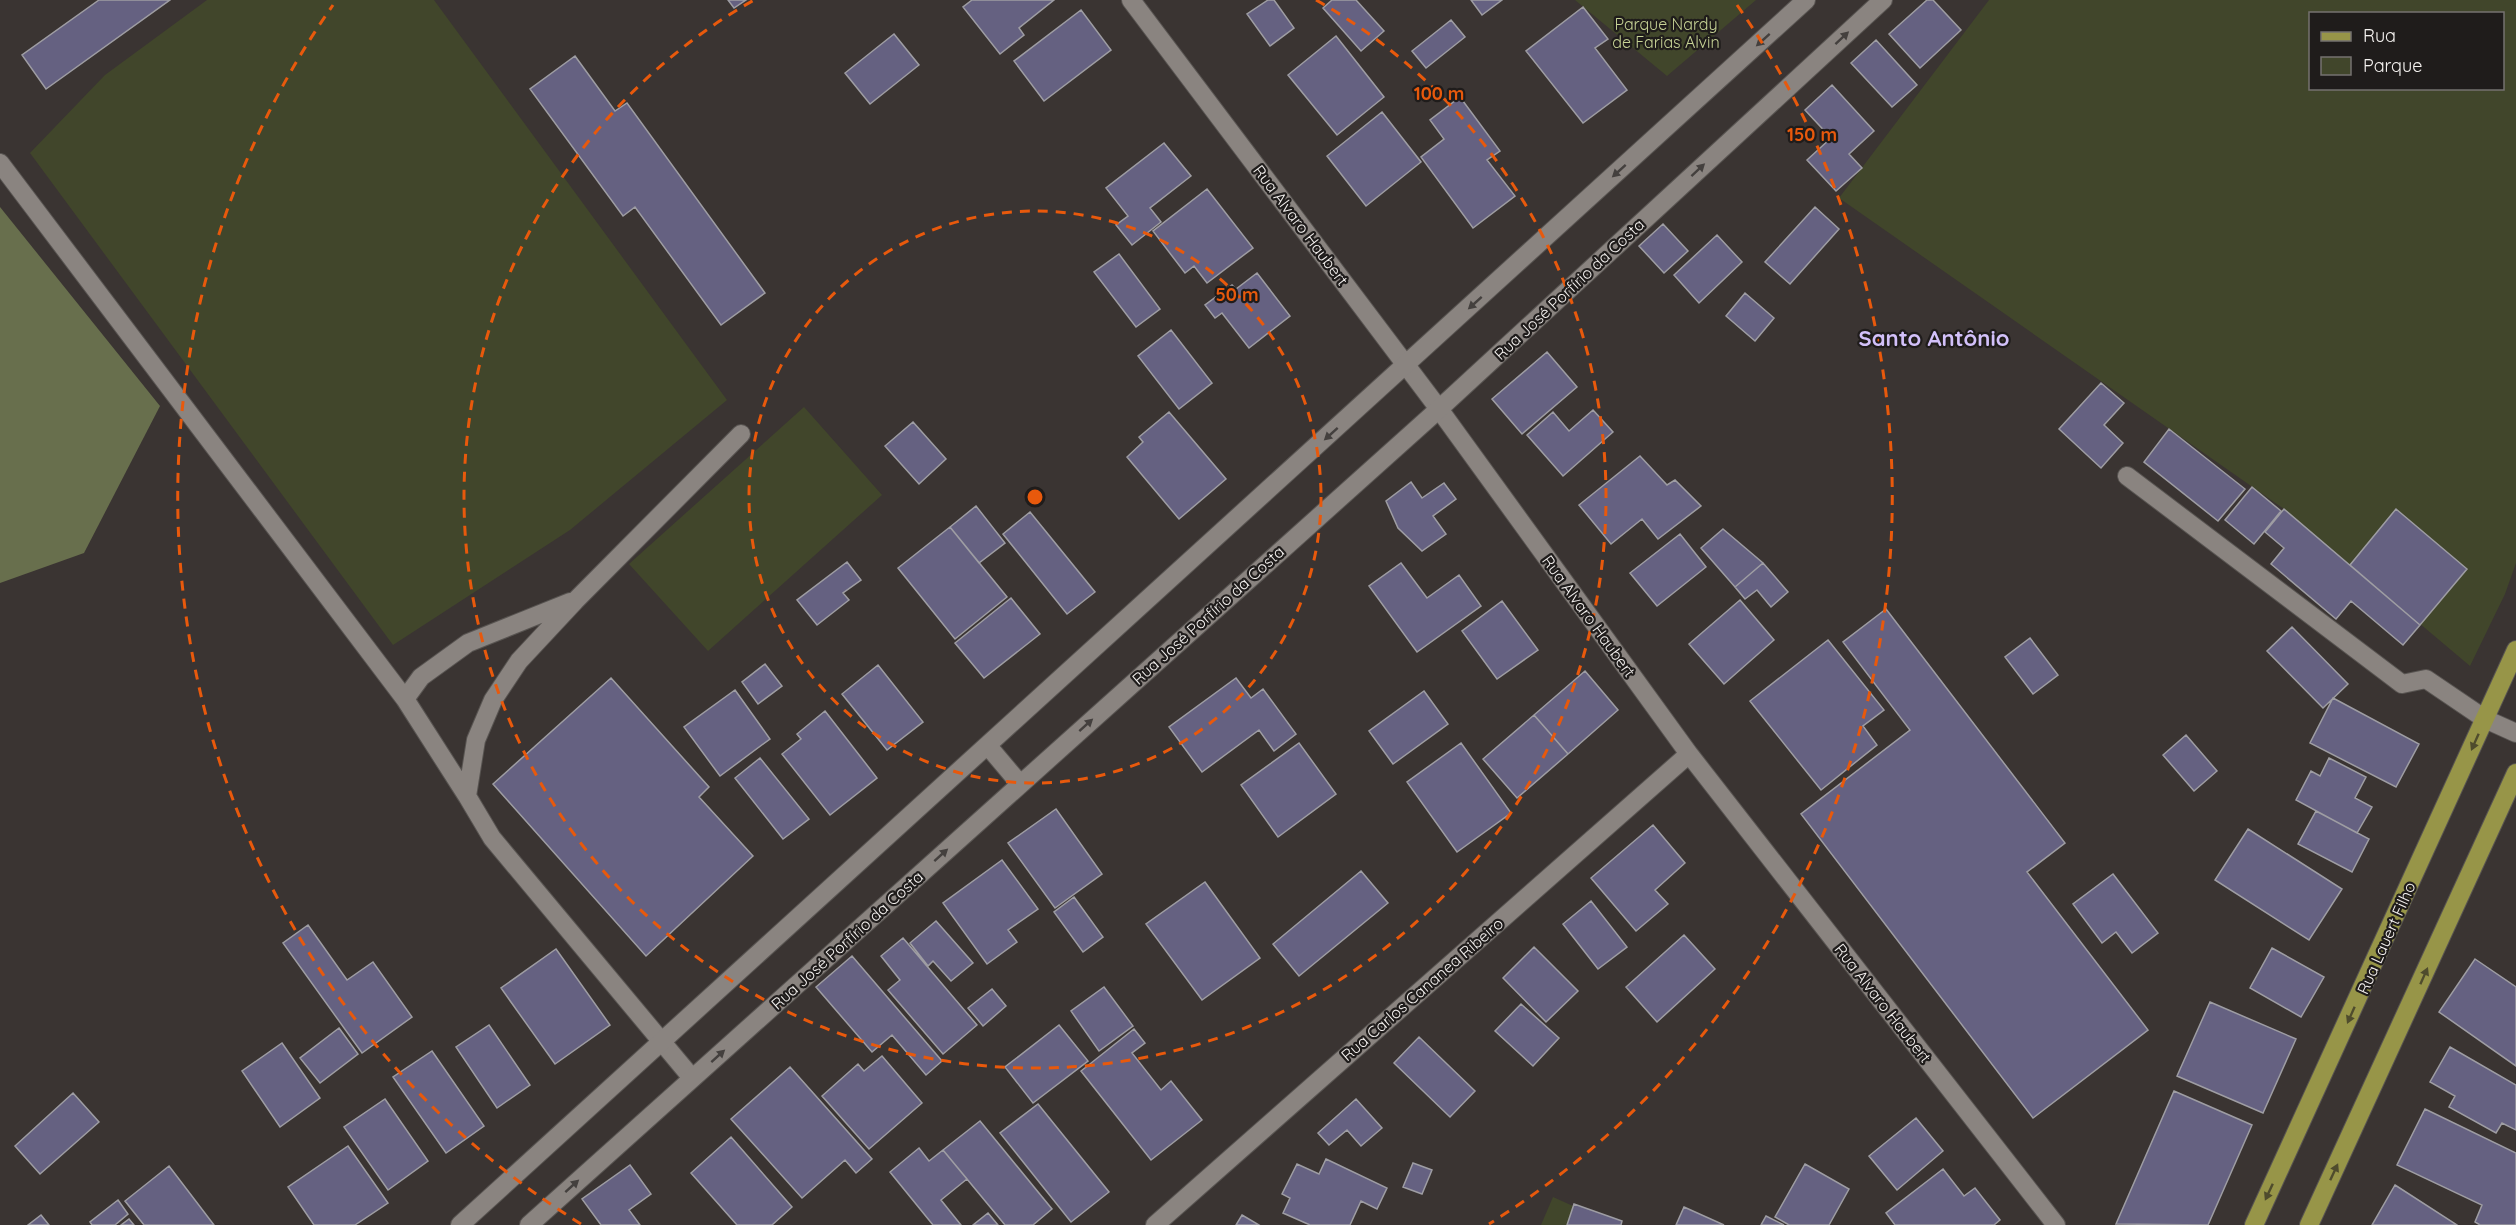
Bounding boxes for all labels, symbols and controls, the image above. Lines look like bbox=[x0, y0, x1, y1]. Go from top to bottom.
legend bbox=[2309, 12, 2504, 90]
park label: Parque Nardy de Farias Alvin bbox=[1612, 14, 1720, 52]
text: Rua bbox=[2363, 24, 2396, 47]
one-way arrow bbox=[1756, 32, 1770, 46]
one-way arrow bbox=[1834, 32, 1849, 45]
text: Parque bbox=[2363, 54, 2422, 77]
text: 100 m bbox=[1414, 82, 1464, 105]
text: 150 m bbox=[1787, 123, 1837, 146]
street label: Rua Alvaro Haubert bbox=[1249, 161, 1353, 289]
one-way arrow bbox=[1691, 163, 1706, 177]
one-way arrow bbox=[1611, 164, 1626, 178]
street label: Rua José Porfírio da Costa bbox=[1490, 214, 1648, 364]
text: 50 m bbox=[1215, 283, 1259, 306]
one-way arrow bbox=[1468, 296, 1483, 309]
district label: Santo Antônio bbox=[1859, 324, 2009, 352]
one-way arrow bbox=[1324, 427, 1339, 440]
centre of rings bbox=[1025, 487, 1045, 507]
street label: Rua José Porfírio da Costa bbox=[1128, 541, 1288, 689]
street label: Rua Alvaro Haubert bbox=[1538, 551, 1640, 681]
one-way arrow bbox=[1078, 719, 1093, 732]
one-way arrow bbox=[2469, 733, 2479, 751]
one-way arrow bbox=[933, 849, 948, 862]
street label: Rua José Porfírio da Costa bbox=[767, 866, 927, 1014]
street label: Rua Lauert Filho bbox=[2352, 879, 2420, 997]
street label: Rua Carlos Cananea Ribeiro bbox=[1337, 913, 1507, 1065]
street label: Rua Alvaro Haubert bbox=[1830, 939, 1936, 1067]
one-way arrow bbox=[2419, 966, 2429, 984]
one-way arrow bbox=[2346, 1007, 2356, 1025]
one-way arrow bbox=[710, 1049, 725, 1063]
one-way arrow bbox=[2329, 1163, 2339, 1181]
one-way arrow bbox=[565, 1179, 580, 1193]
one-way arrow bbox=[2265, 1184, 2274, 1201]

